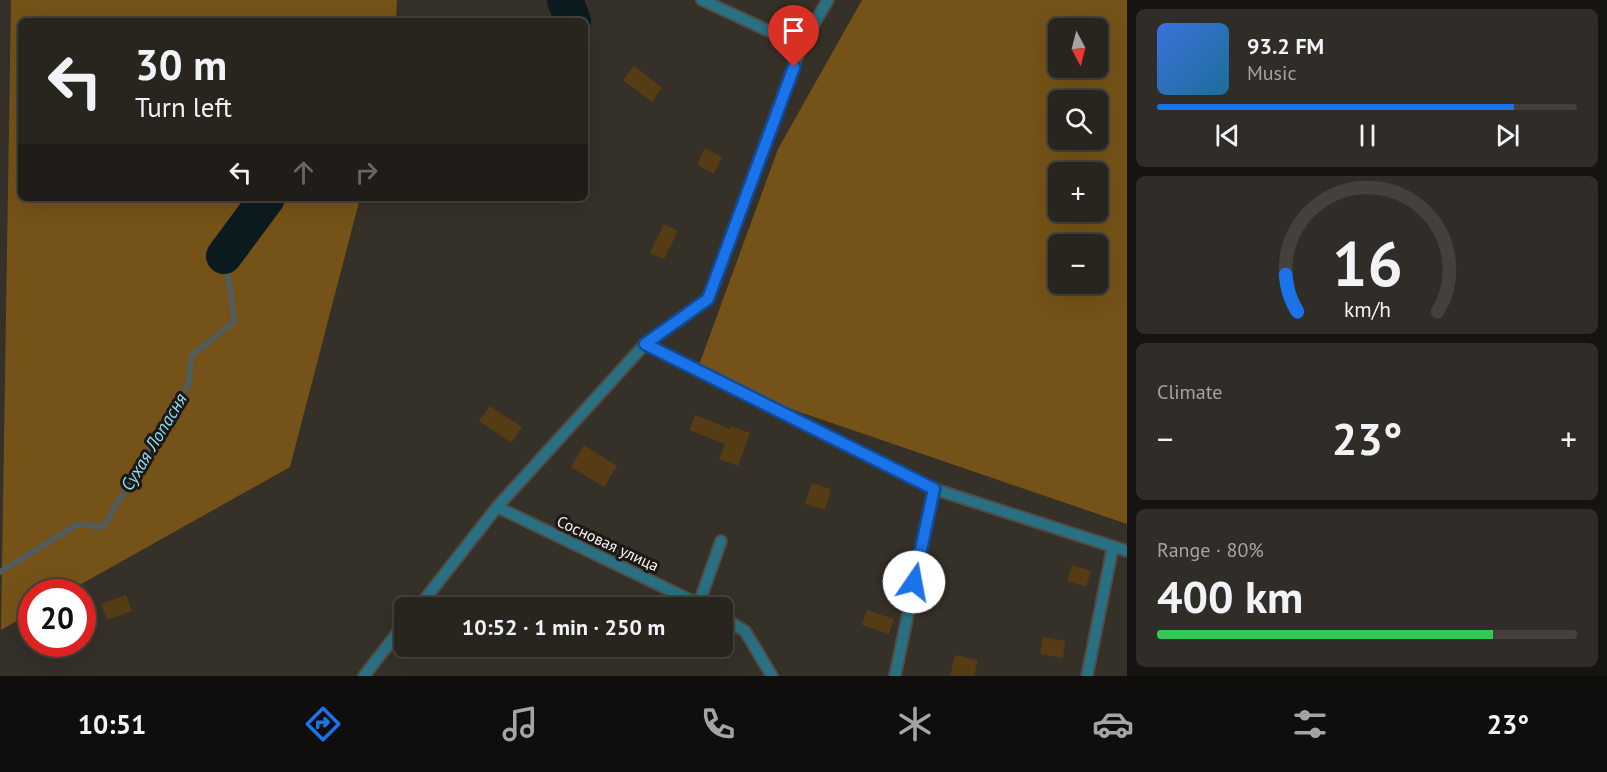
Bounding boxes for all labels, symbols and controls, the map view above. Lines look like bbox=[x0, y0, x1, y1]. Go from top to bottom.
pin bbox=[768, 5, 819, 67]
icon: arrive bbox=[777, 14, 810, 47]
north arrow bbox=[1048, 18, 1108, 78]
map controls bbox=[1048, 18, 1108, 294]
text: 93.2 FM bbox=[1247, 32, 1324, 60]
text: 30 m bbox=[135, 37, 227, 92]
icon: left bbox=[36, 42, 114, 120]
text: Music bbox=[1247, 60, 1296, 86]
text: Turn left bbox=[135, 90, 232, 124]
button: search bbox=[1048, 90, 1108, 150]
icon: previous bbox=[1211, 119, 1244, 152]
icon: pause bbox=[1351, 119, 1384, 152]
icon: next bbox=[1491, 119, 1524, 152]
icon: left bbox=[224, 156, 257, 189]
icon: ahead bbox=[287, 156, 320, 189]
icon: right bbox=[350, 156, 383, 189]
button: + bbox=[1048, 162, 1108, 222]
text: 16 bbox=[1332, 222, 1402, 303]
button: − bbox=[1048, 234, 1108, 294]
text: km/h bbox=[1343, 295, 1390, 323]
text: Climate bbox=[1157, 379, 1223, 405]
water label: Сухая Лопасня bbox=[115, 388, 192, 495]
text: 23° bbox=[1332, 409, 1402, 467]
text: − bbox=[1157, 417, 1174, 460]
text: + bbox=[1560, 417, 1577, 460]
street label: Сосновая улица bbox=[554, 511, 662, 575]
text: Range · 80% bbox=[1157, 537, 1264, 563]
position arrow bbox=[882, 550, 946, 614]
text: 400 km bbox=[1157, 567, 1303, 625]
speed limit sign: 20 bbox=[18, 579, 96, 657]
text: 10:52 · 1 min · 250 m bbox=[462, 613, 665, 641]
icon: directions bbox=[302, 703, 344, 745]
icon: music bbox=[499, 703, 541, 745]
icon: phone bbox=[697, 703, 739, 745]
icon: climate bbox=[894, 703, 936, 745]
icon: car bbox=[1092, 703, 1134, 745]
icon: filters bbox=[1289, 703, 1331, 745]
text: 10:51 bbox=[78, 707, 146, 741]
text: 23° bbox=[1487, 707, 1529, 741]

